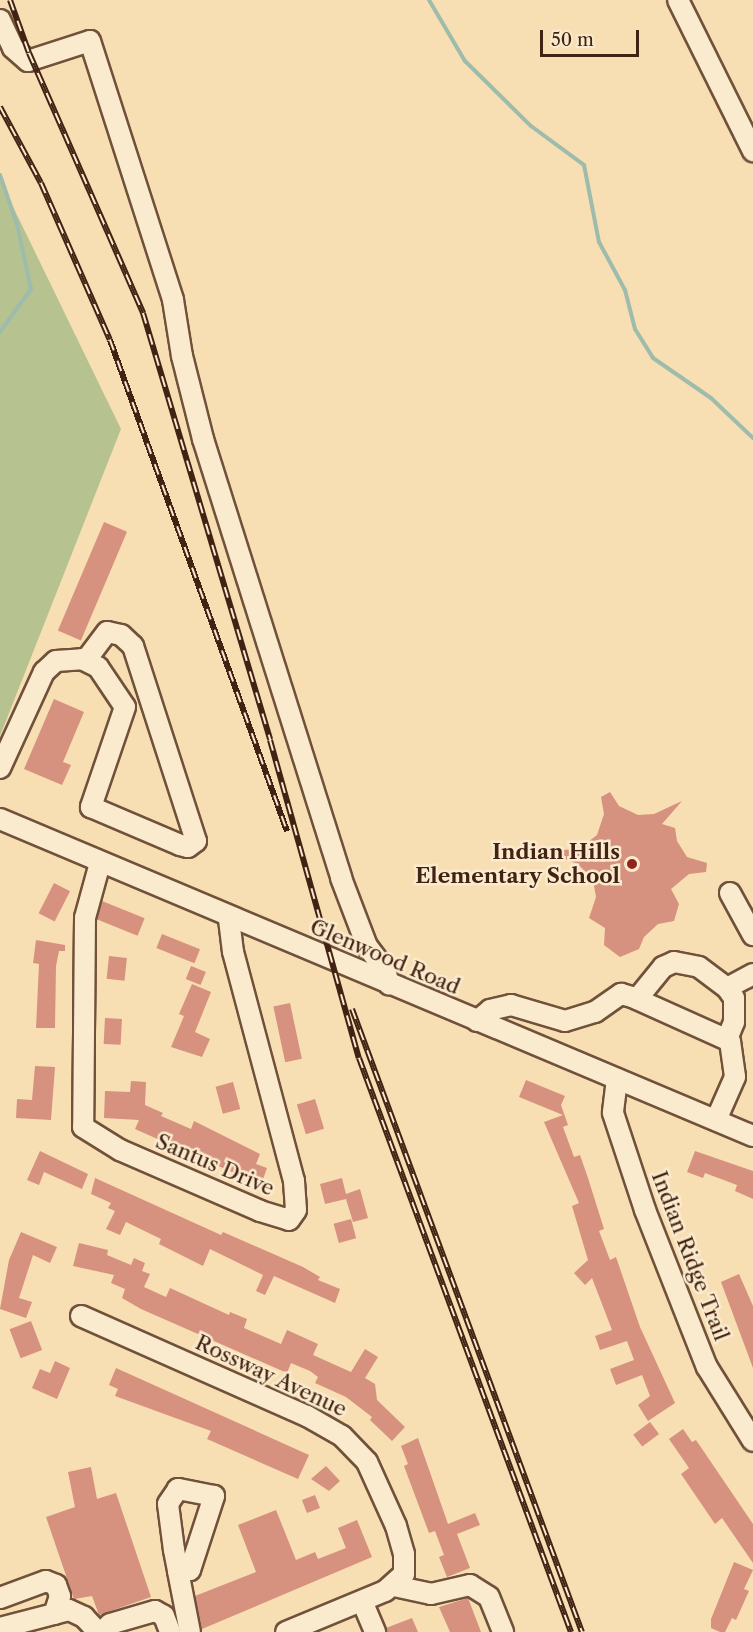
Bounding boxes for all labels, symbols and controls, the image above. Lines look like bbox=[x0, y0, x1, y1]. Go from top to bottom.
scale bar bbox=[543, 18, 642, 56]
text: 50 m bbox=[551, 29, 594, 51]
place label: Indian Hills Elementary School bbox=[415, 839, 620, 889]
marker: Indian Hills Elementary School bbox=[625, 857, 639, 871]
street label: Glenwood Road bbox=[306, 914, 464, 1000]
street label: Santus Drive bbox=[152, 1129, 278, 1201]
street label: Indian Ridge Trail bbox=[646, 1168, 734, 1344]
street label: Rossway Avenue bbox=[191, 1330, 351, 1422]

